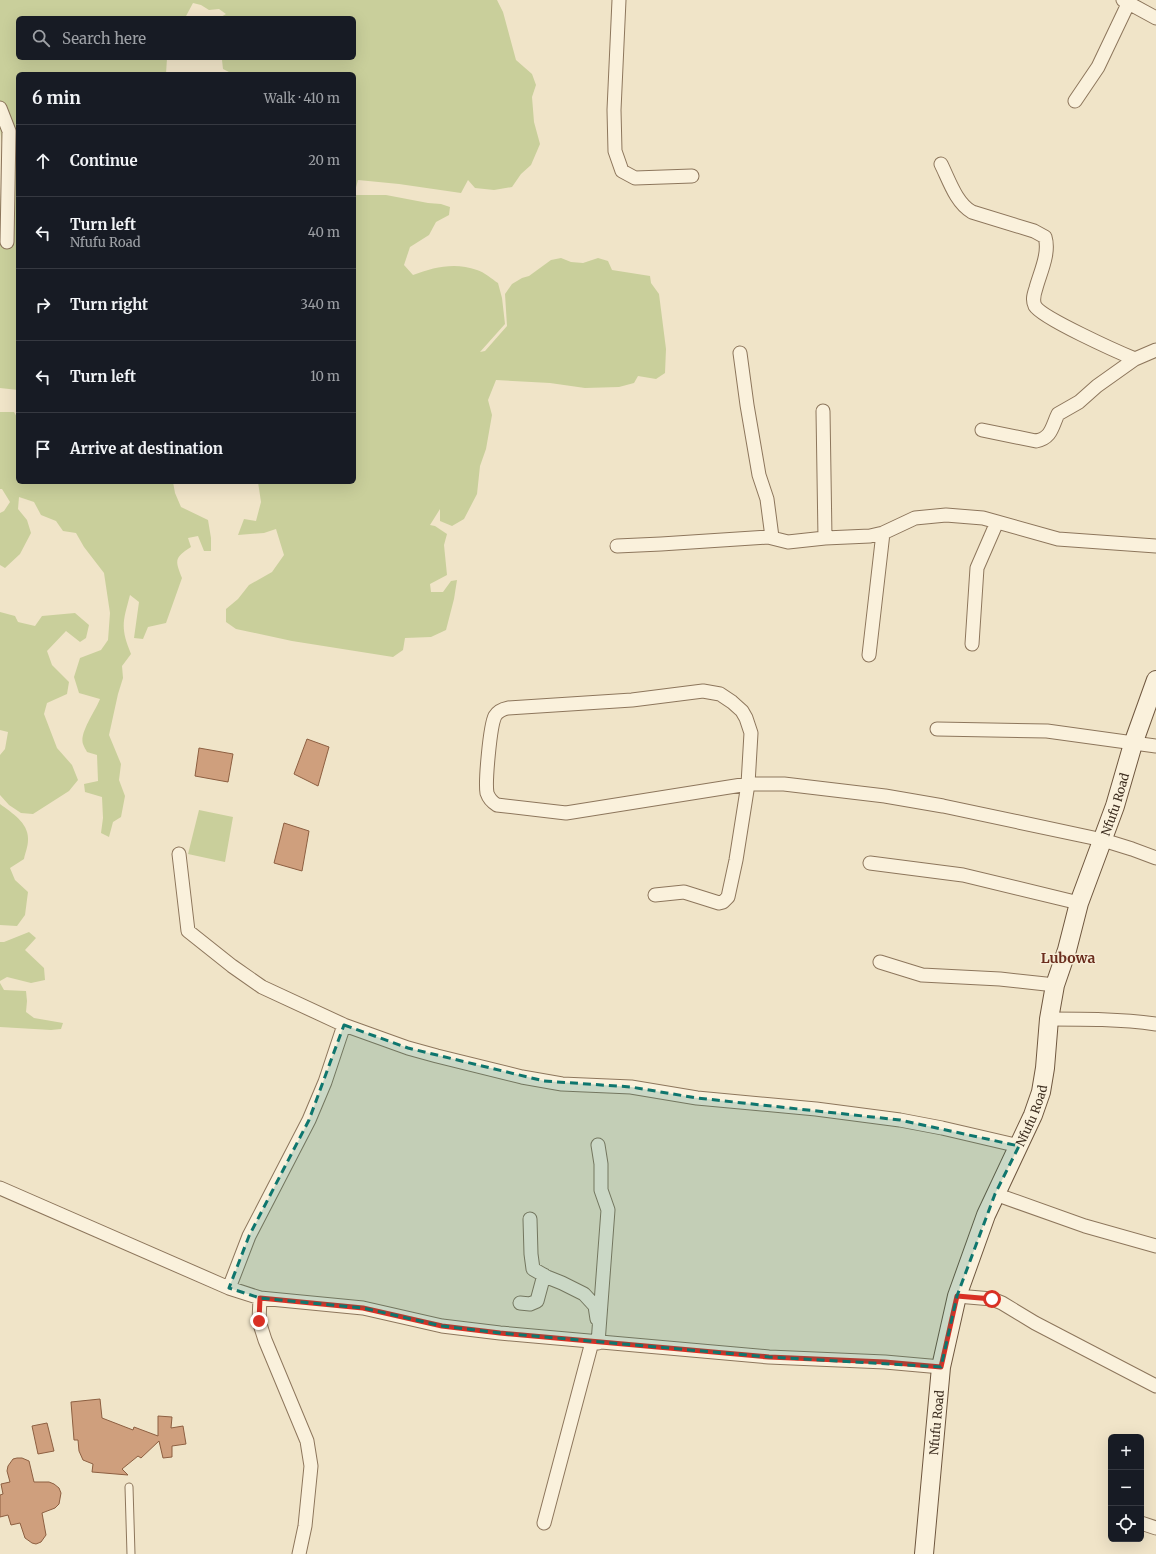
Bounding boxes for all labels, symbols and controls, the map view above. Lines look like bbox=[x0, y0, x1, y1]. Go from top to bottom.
search box bbox=[16, 16, 356, 60]
icon: search bbox=[30, 27, 52, 49]
text: Search here bbox=[62, 29, 146, 48]
text: 6 min bbox=[32, 87, 81, 109]
text: Walk · 410 m bbox=[264, 90, 340, 107]
icon: ahead bbox=[32, 150, 54, 172]
text: Continue bbox=[70, 151, 138, 170]
text: 20 m bbox=[308, 152, 340, 169]
text: Turn left bbox=[70, 215, 136, 234]
icon: left bbox=[32, 222, 54, 244]
text: 40 m bbox=[308, 224, 340, 241]
text: Nfufu Road bbox=[70, 234, 141, 251]
icon: right bbox=[32, 294, 54, 316]
text: Turn right bbox=[70, 295, 148, 314]
text: 340 m bbox=[301, 296, 340, 313]
icon: left bbox=[32, 366, 54, 388]
text: Turn left bbox=[70, 367, 136, 386]
text: 10 m bbox=[310, 368, 340, 385]
icon: arrive bbox=[32, 438, 54, 460]
text: Arrive at destination bbox=[70, 439, 223, 458]
street label: Nfufu Road bbox=[1097, 771, 1132, 838]
district label: Lubowa bbox=[1041, 949, 1095, 967]
street label: Nfufu Road bbox=[1012, 1084, 1050, 1149]
route start bbox=[983, 1290, 1001, 1308]
route end bbox=[250, 1312, 268, 1330]
street label: Nfufu Road bbox=[926, 1389, 946, 1456]
map controls bbox=[1108, 1434, 1144, 1542]
button: + bbox=[1108, 1434, 1144, 1470]
button: − bbox=[1108, 1470, 1144, 1506]
button: locate bbox=[1108, 1506, 1144, 1542]

